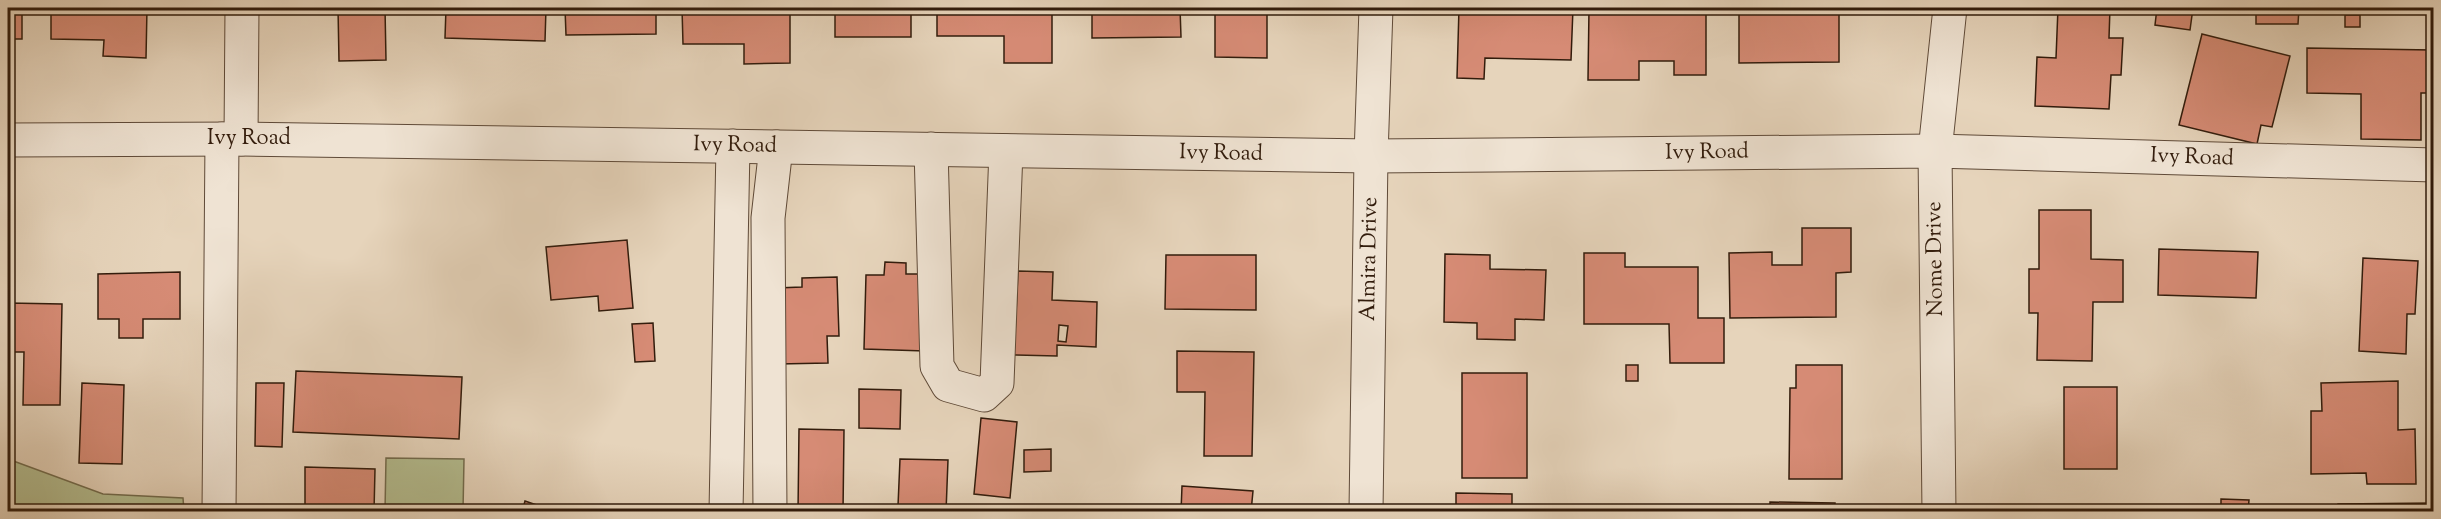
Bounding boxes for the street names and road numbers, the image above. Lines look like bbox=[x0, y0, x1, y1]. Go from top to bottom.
street label: Ivy Road bbox=[207, 123, 291, 155]
street label: Ivy Road bbox=[693, 129, 777, 163]
street label: Ivy Road bbox=[1665, 136, 1749, 170]
street label: Ivy Road bbox=[1179, 137, 1263, 171]
street label: Ivy Road bbox=[2150, 141, 2234, 175]
street label: Almira Drive bbox=[1353, 197, 1387, 321]
street label: Nome Drive bbox=[1919, 201, 1953, 317]

